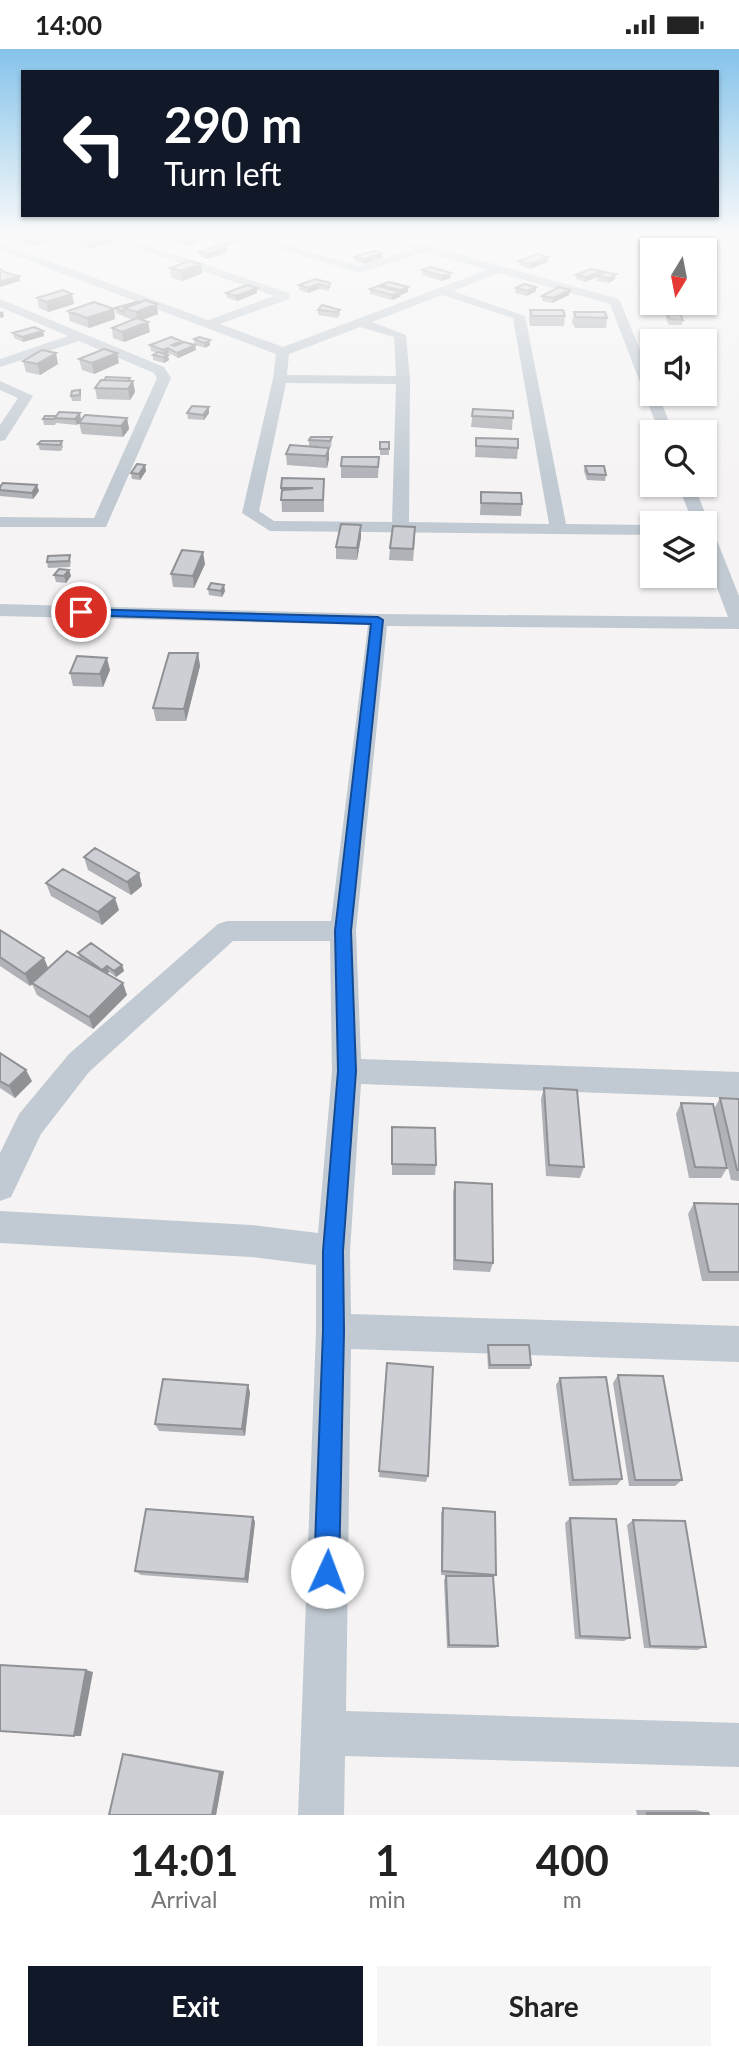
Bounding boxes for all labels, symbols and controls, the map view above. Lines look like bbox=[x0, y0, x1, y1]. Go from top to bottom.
text: 14:00 bbox=[35, 9, 102, 41]
text: 290 m bbox=[164, 95, 302, 153]
icon: left bbox=[49, 98, 140, 189]
text: Turn left bbox=[164, 154, 281, 193]
north arrow bbox=[640, 238, 718, 315]
map controls bbox=[640, 238, 717, 588]
button: sound bbox=[640, 329, 717, 406]
button: search bbox=[640, 420, 717, 497]
button: layers bbox=[640, 511, 717, 588]
pin bbox=[51, 582, 111, 642]
icon: arrive bbox=[62, 593, 100, 631]
position arrow bbox=[290, 1535, 364, 1609]
text: 14:01 bbox=[130, 1835, 238, 1885]
text: 1 bbox=[375, 1835, 399, 1885]
text: 400 bbox=[536, 1835, 609, 1885]
text: Arrival bbox=[151, 1885, 217, 1913]
text: min bbox=[368, 1885, 406, 1913]
text: m bbox=[563, 1885, 582, 1913]
button: Exit bbox=[28, 1966, 363, 2046]
button: Share bbox=[377, 1966, 711, 2046]

